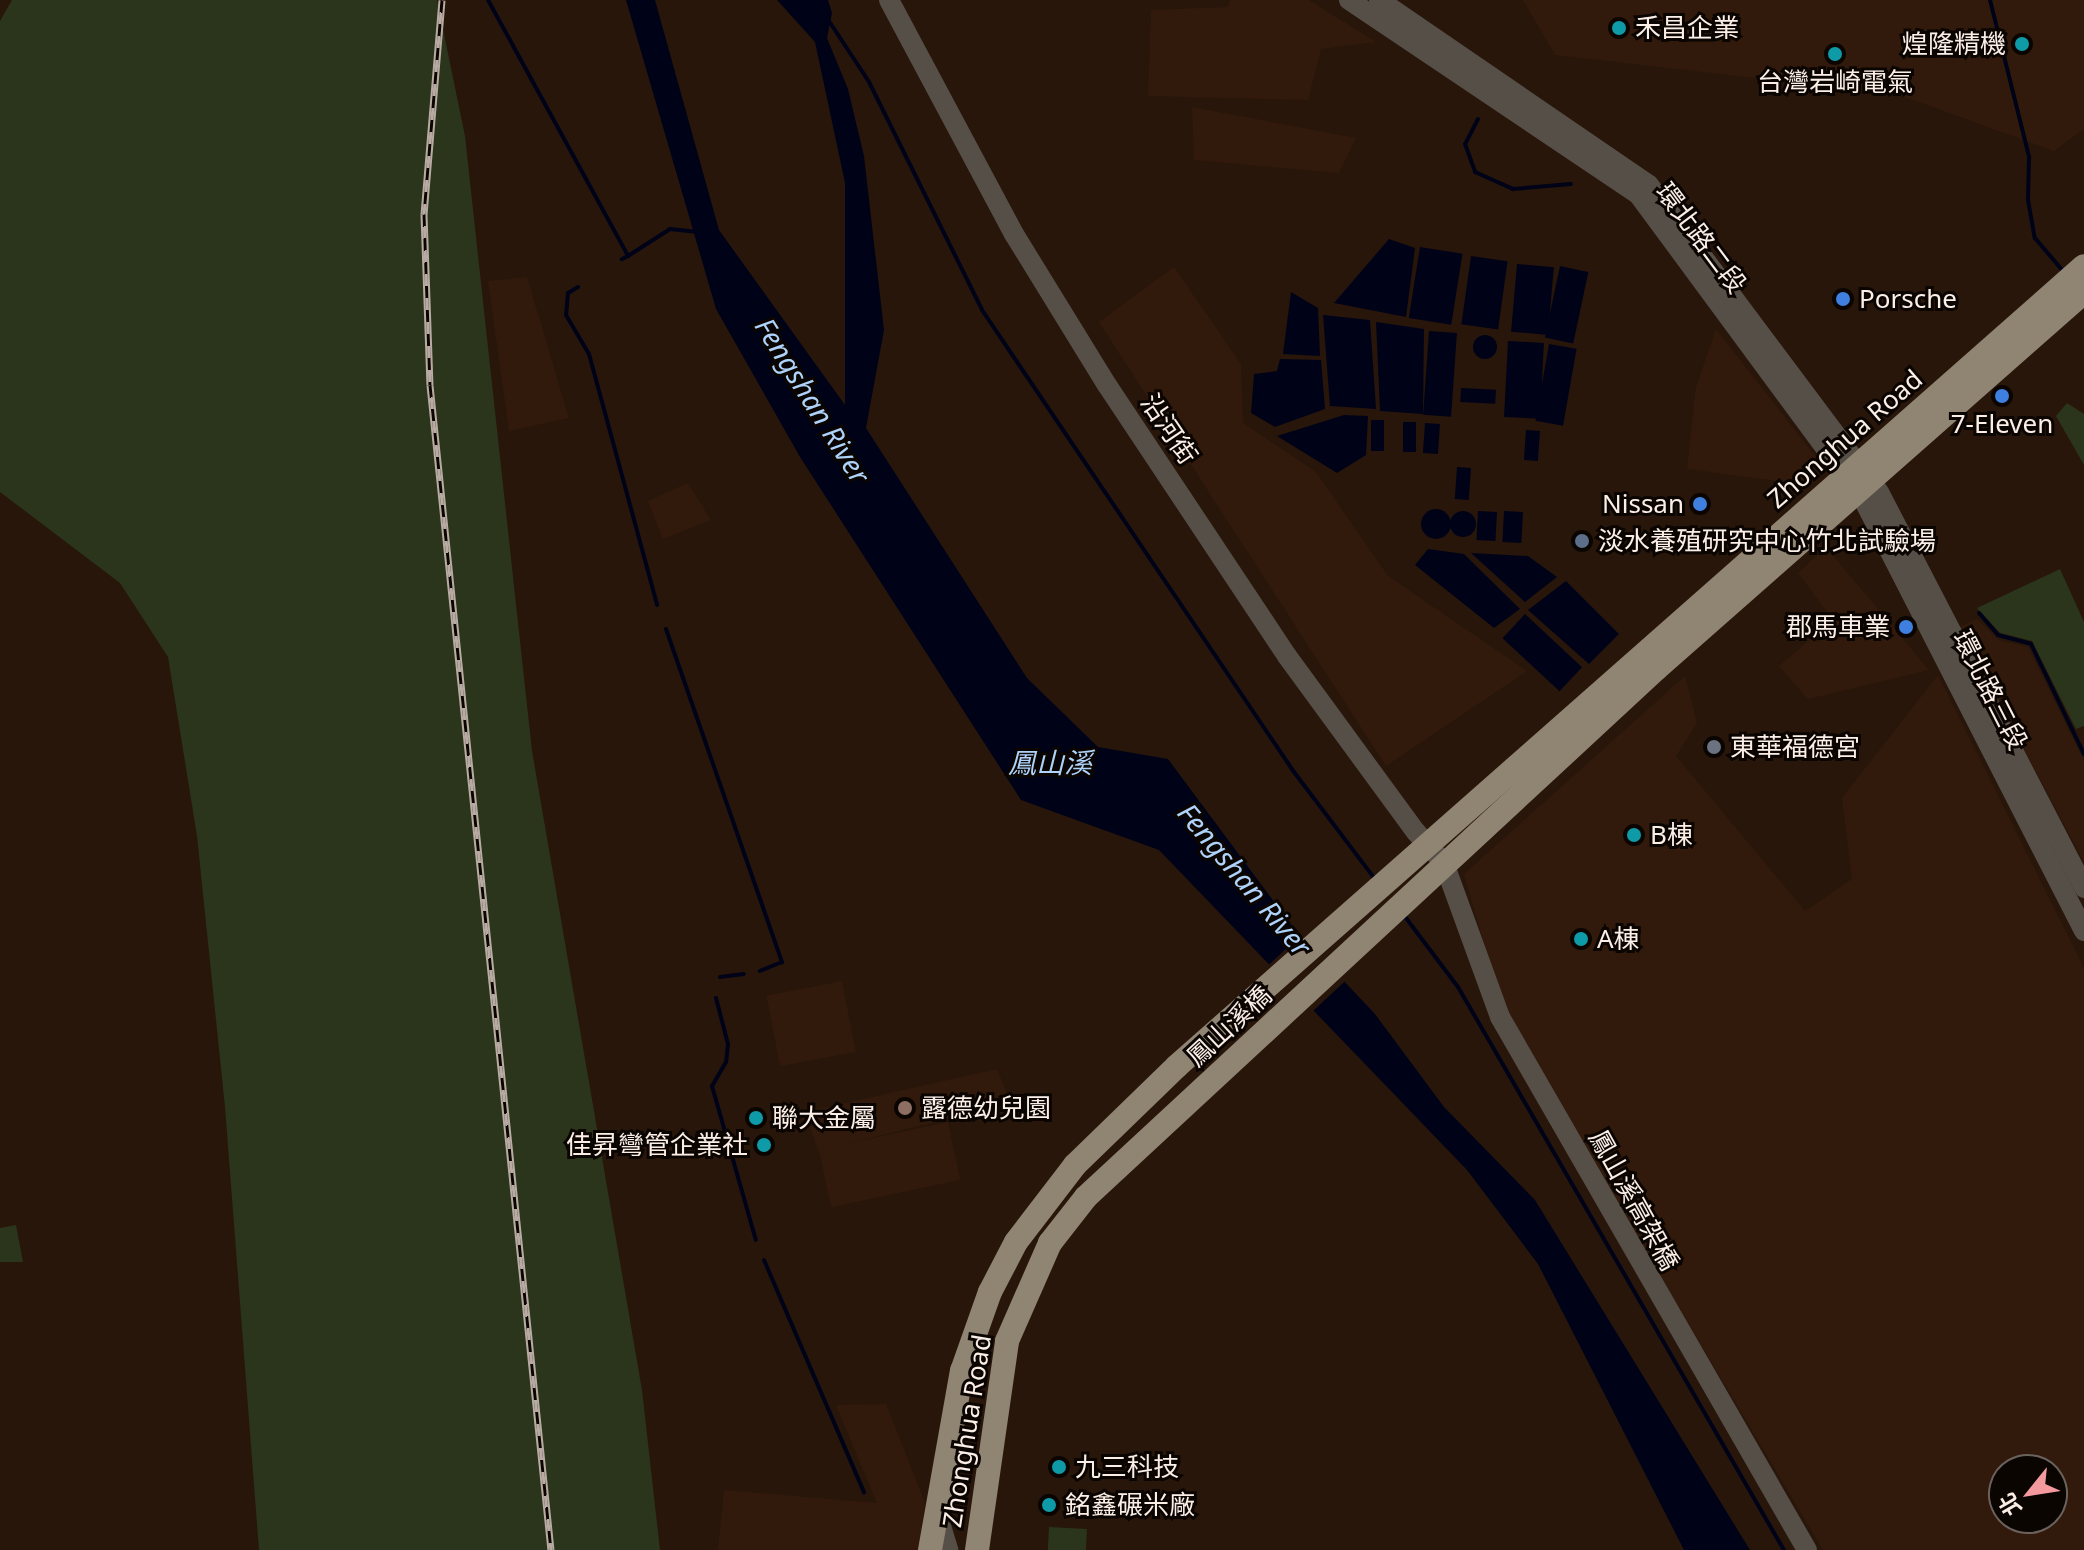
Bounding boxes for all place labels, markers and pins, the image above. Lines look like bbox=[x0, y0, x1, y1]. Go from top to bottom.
place label: 禾昌企業 bbox=[1635, 12, 1739, 44]
marker: 禾昌企業 bbox=[1610, 19, 1628, 37]
place label: 煌隆精機 bbox=[1902, 28, 2006, 60]
marker: 煌隆精機 bbox=[2013, 35, 2031, 53]
marker: 台灣岩崎電氣 bbox=[1826, 45, 1844, 63]
place label: 台灣岩崎電氣 bbox=[1757, 66, 1913, 98]
place label: Porsche bbox=[1859, 283, 1957, 315]
marker: Porsche bbox=[1834, 290, 1852, 308]
marker: 7-Eleven bbox=[1993, 387, 2011, 405]
place label: 7-Eleven bbox=[1951, 408, 2053, 440]
place label: Nissan bbox=[1602, 488, 1684, 520]
marker: Nissan bbox=[1691, 495, 1709, 513]
place label: 淡水養殖研究中心竹北試驗場 bbox=[1598, 525, 1936, 557]
marker: 淡水養殖研究中心竹北試驗場 bbox=[1573, 532, 1591, 550]
place label: 郡馬車業 bbox=[1786, 611, 1890, 643]
marker: 郡馬車業 bbox=[1897, 618, 1915, 636]
place label: 東華福德宮 bbox=[1730, 731, 1860, 763]
marker: 東華福德宮 bbox=[1705, 738, 1723, 756]
place label: B棟 bbox=[1650, 819, 1693, 851]
marker: B棟 bbox=[1625, 826, 1643, 844]
place label: A棟 bbox=[1597, 923, 1640, 955]
marker: A棟 bbox=[1572, 930, 1590, 948]
place label: 露德幼兒園 bbox=[921, 1092, 1051, 1124]
marker: 露德幼兒園 bbox=[896, 1099, 914, 1117]
place label: 聯大金屬 bbox=[772, 1102, 876, 1134]
marker: 聯大金屬 bbox=[747, 1109, 765, 1127]
place label: 佳昇彎管企業社 bbox=[566, 1129, 748, 1161]
marker: 佳昇彎管企業社 bbox=[755, 1136, 773, 1154]
place label: 九三科技 bbox=[1075, 1451, 1179, 1483]
marker: 九三科技 bbox=[1050, 1458, 1068, 1476]
place label: 銘鑫碾米廠 bbox=[1065, 1489, 1195, 1521]
marker: 銘鑫碾米廠 bbox=[1040, 1496, 1058, 1514]

